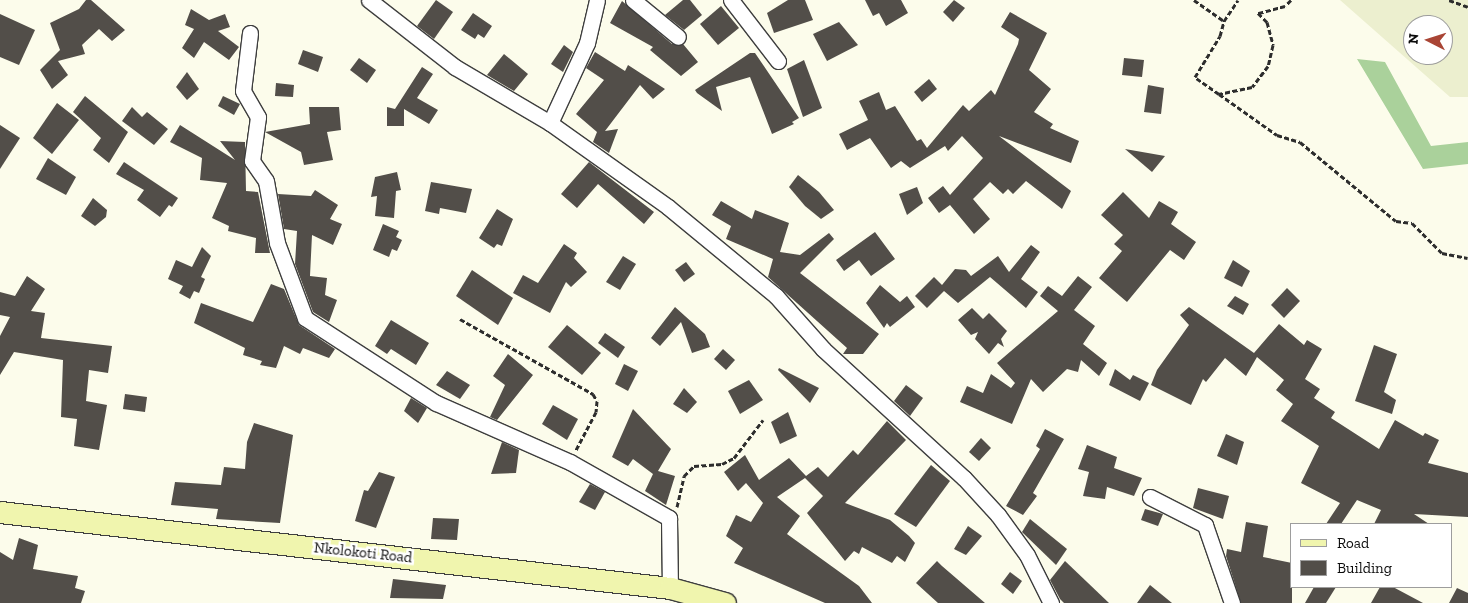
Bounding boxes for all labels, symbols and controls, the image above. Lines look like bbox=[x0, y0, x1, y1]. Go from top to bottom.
north arrow bbox=[1403, 15, 1453, 65]
text: N bbox=[1405, 33, 1422, 45]
legend bbox=[1290, 523, 1453, 588]
text: Road bbox=[1337, 534, 1369, 552]
street label: Nkolokoti Road bbox=[313, 539, 413, 567]
text: Building bbox=[1337, 559, 1392, 577]

